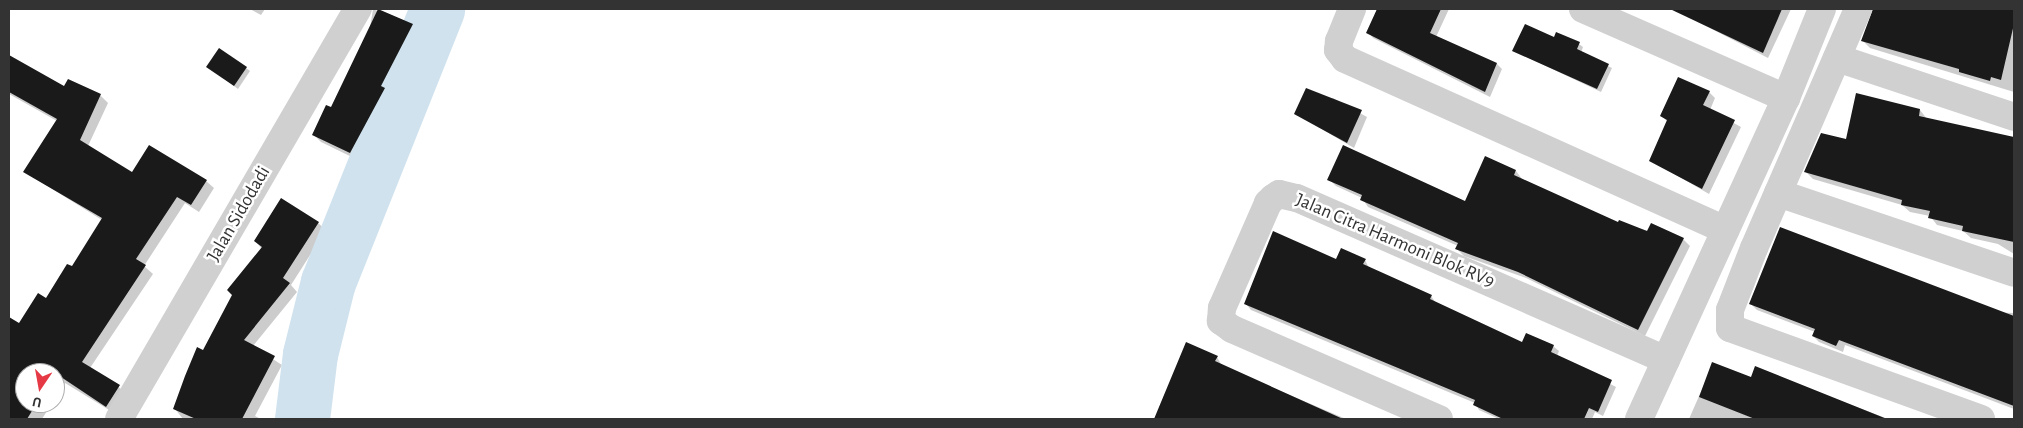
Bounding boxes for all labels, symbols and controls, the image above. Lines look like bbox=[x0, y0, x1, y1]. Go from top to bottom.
street label: Jalan Sidodadi bbox=[203, 162, 275, 266]
street label: Jalan Citra Harmoni Blok RV9 bbox=[1292, 189, 1498, 293]
north arrow bbox=[15, 363, 65, 413]
text: U bbox=[31, 394, 43, 409]

